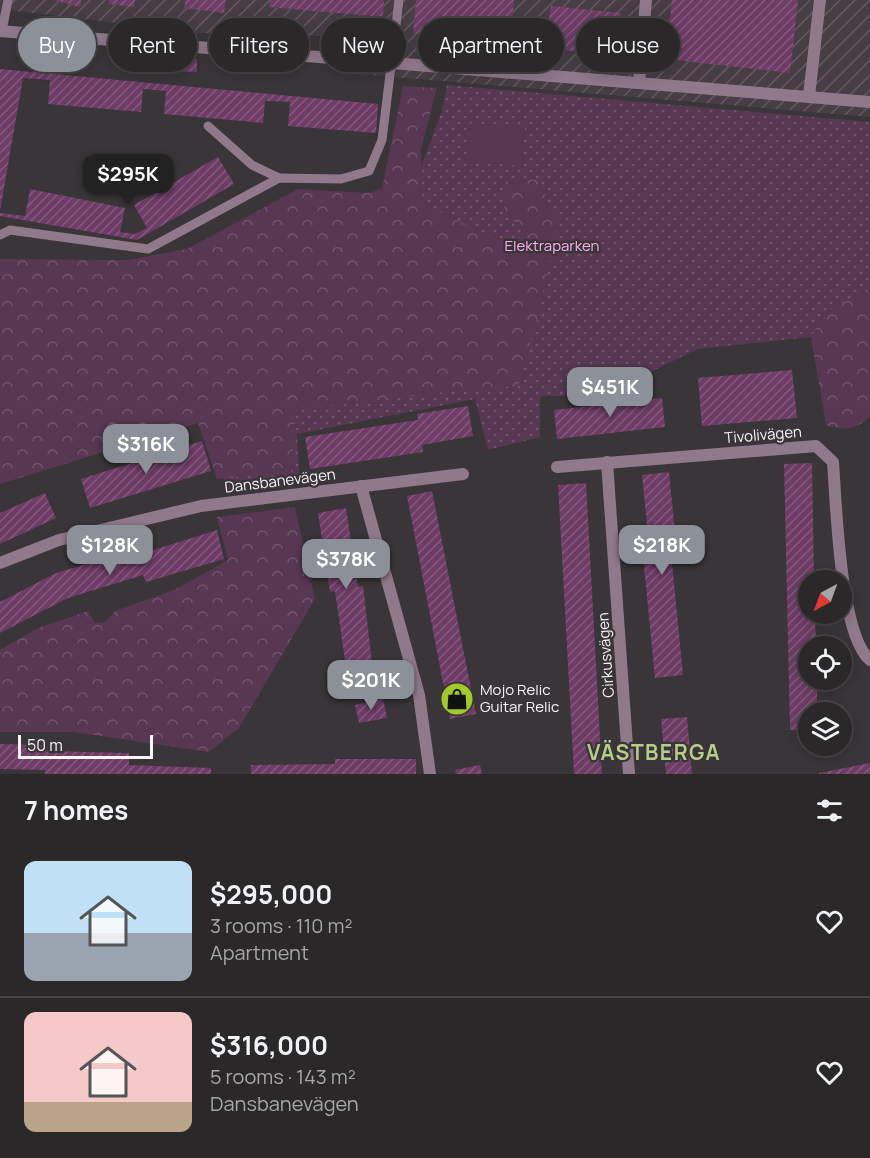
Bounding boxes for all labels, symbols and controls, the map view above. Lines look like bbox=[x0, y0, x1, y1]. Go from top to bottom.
chip: Buy bbox=[18, 18, 96, 72]
chip: Rent bbox=[108, 18, 197, 72]
chip: Filters bbox=[209, 18, 309, 72]
chip: New bbox=[321, 18, 406, 72]
chip: Apartment bbox=[418, 18, 564, 72]
chip: House bbox=[576, 18, 680, 72]
pin: $295K bbox=[86, 154, 170, 205]
text: $295K bbox=[97, 160, 159, 187]
park label: Elektraparken bbox=[504, 235, 600, 256]
pin: $451K bbox=[568, 367, 652, 418]
text: $451K bbox=[581, 373, 639, 400]
street label: Tivolivägen bbox=[723, 421, 803, 448]
pin: $316K bbox=[104, 424, 188, 475]
text: $316K bbox=[117, 430, 175, 457]
street label: Dansbanevägen bbox=[223, 463, 337, 498]
pin: $128K bbox=[68, 525, 152, 576]
pin: $218K bbox=[620, 525, 704, 576]
text: $128K bbox=[81, 531, 139, 558]
text: $218K bbox=[633, 531, 691, 558]
pin: $378K bbox=[304, 539, 388, 590]
text: $378K bbox=[316, 545, 376, 572]
north arrow bbox=[798, 570, 852, 624]
map controls bbox=[798, 570, 852, 756]
street label: Cirkusvägen bbox=[592, 612, 619, 698]
button: locate bbox=[798, 636, 852, 690]
pin: $201K bbox=[329, 660, 413, 711]
text: $201K bbox=[341, 666, 401, 693]
place label: Mojo Relic Guitar Relic bbox=[480, 679, 559, 717]
shop icon: Mojo Relic Guitar Relic bbox=[439, 681, 475, 717]
button: layers bbox=[798, 702, 852, 756]
scale bar bbox=[18, 732, 153, 760]
text: 50 m bbox=[27, 734, 63, 756]
district label: VÄSTBERGA bbox=[587, 738, 721, 766]
text: 7 homes bbox=[24, 792, 128, 828]
icon: filters bbox=[813, 794, 846, 827]
text: $295,000 bbox=[210, 876, 332, 912]
icon: home bbox=[72, 885, 144, 957]
icon: heart bbox=[813, 905, 846, 938]
text: 3 rooms · 110 m² bbox=[210, 912, 352, 939]
text: Apartment bbox=[210, 939, 309, 966]
text: $316,000 bbox=[210, 1027, 328, 1063]
icon: home bbox=[72, 1036, 144, 1108]
icon: heart bbox=[813, 1056, 846, 1089]
text: 5 rooms · 143 m² bbox=[210, 1063, 356, 1090]
text: Dansbanevägen bbox=[210, 1090, 359, 1117]

